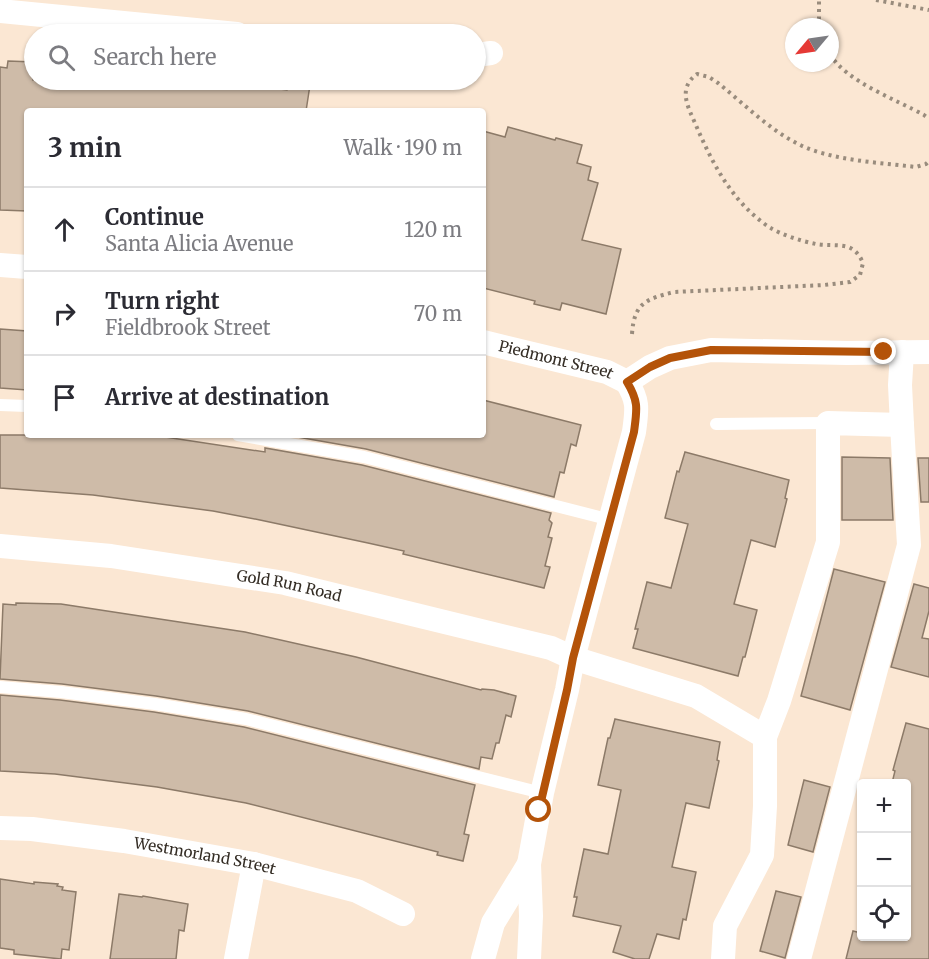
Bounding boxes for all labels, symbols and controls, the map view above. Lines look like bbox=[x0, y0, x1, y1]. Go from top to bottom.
north arrow bbox=[785, 18, 839, 72]
search box bbox=[24, 24, 486, 90]
icon: search bbox=[45, 41, 78, 74]
text: Search here bbox=[93, 43, 216, 71]
text: 3 min bbox=[48, 131, 122, 164]
text: Walk · 190 m bbox=[344, 135, 462, 160]
text: Continue bbox=[105, 203, 204, 231]
icon: ahead bbox=[48, 213, 81, 246]
text: 120 m bbox=[404, 217, 462, 242]
text: Santa Alicia Avenue bbox=[105, 231, 293, 256]
text: Turn right bbox=[105, 287, 219, 315]
icon: right bbox=[48, 297, 81, 330]
text: 70 m bbox=[414, 301, 462, 326]
text: Fieldbrook Street bbox=[105, 315, 271, 340]
street label: Piedmont Street bbox=[497, 336, 617, 383]
route end bbox=[870, 338, 896, 364]
icon: arrive bbox=[48, 381, 81, 414]
text: Arrive at destination bbox=[105, 383, 329, 411]
street label: Gold Run Road bbox=[235, 566, 344, 605]
map controls bbox=[857, 779, 911, 941]
button: + bbox=[857, 779, 911, 833]
route start bbox=[525, 796, 551, 822]
street label: Westmorland Street bbox=[132, 833, 278, 878]
button: − bbox=[857, 833, 911, 887]
button: locate bbox=[857, 887, 911, 941]

